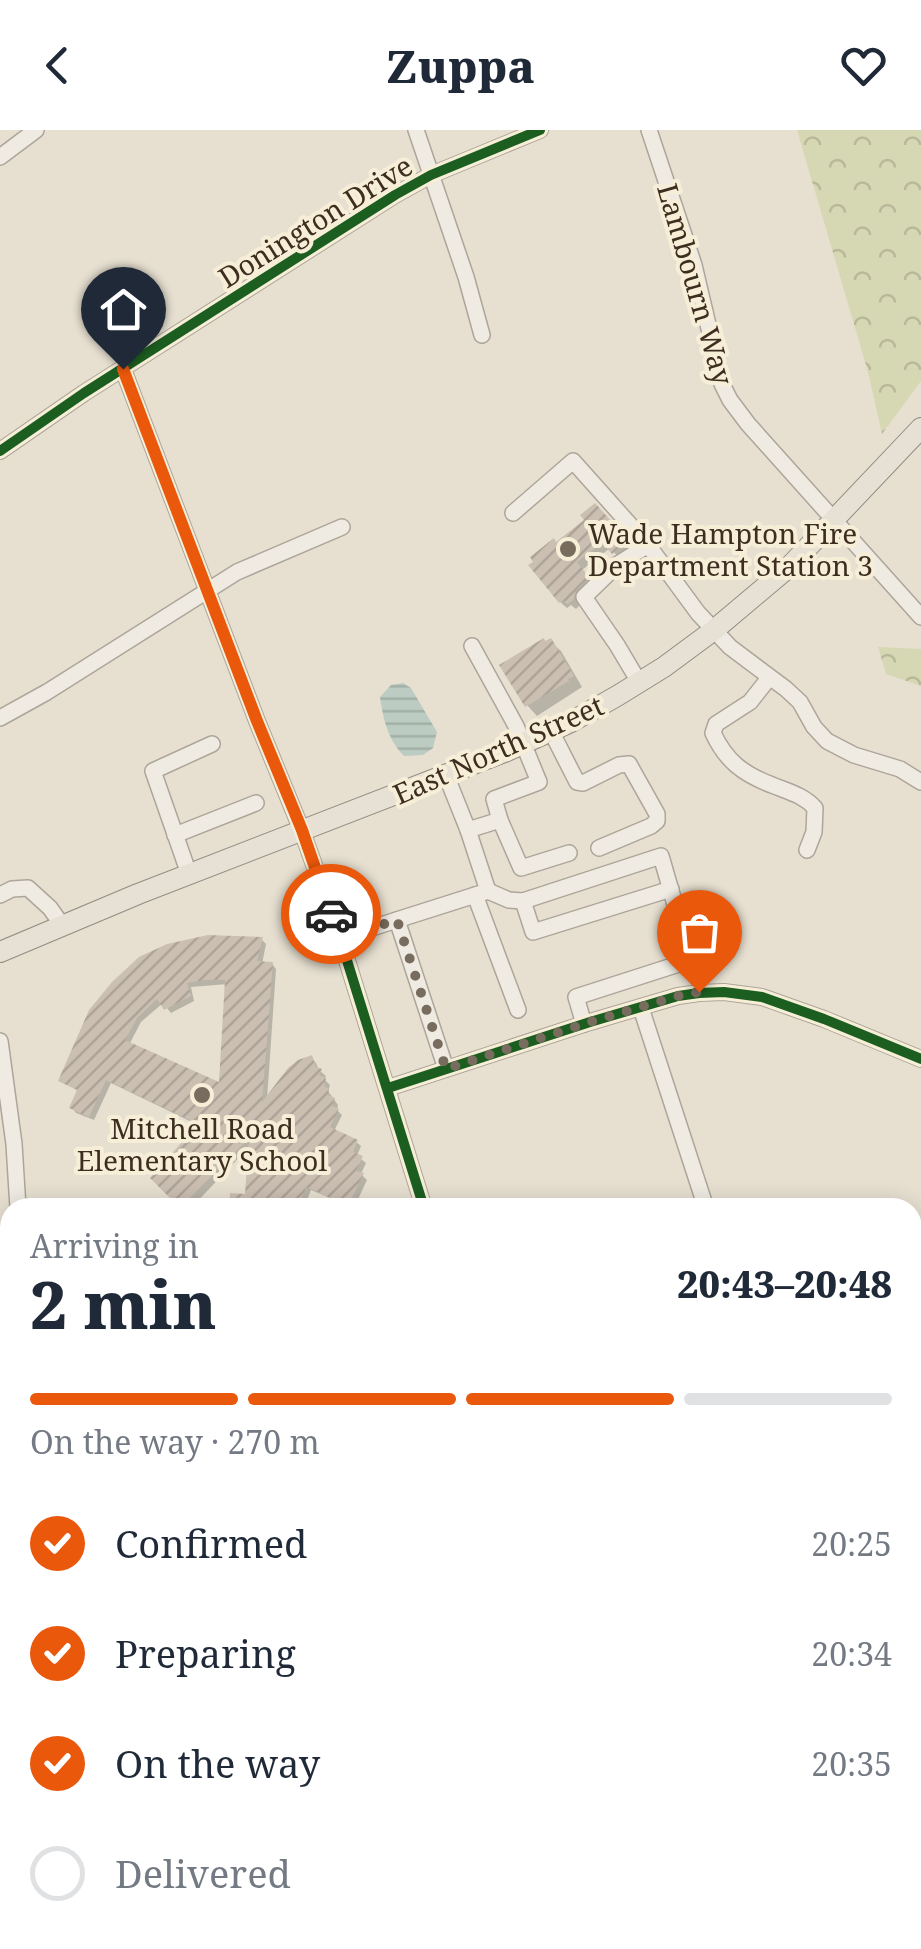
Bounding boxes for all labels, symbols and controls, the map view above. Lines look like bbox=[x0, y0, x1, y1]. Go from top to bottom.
text: Zuppa bbox=[386, 35, 535, 96]
icon: back bbox=[30, 38, 85, 93]
icon: heart bbox=[836, 38, 891, 93]
street label: Donington Drive bbox=[211, 146, 419, 296]
street label: Lambourn Way bbox=[649, 179, 743, 389]
pin bbox=[81, 267, 166, 370]
icon: home bbox=[96, 282, 151, 337]
place label: Wade Hampton Fire Department Station 3 bbox=[588, 514, 873, 584]
marker: Wade Hampton Fire Department Station 3 bbox=[557, 538, 579, 560]
street label: East North Street bbox=[387, 685, 609, 812]
courier bbox=[281, 864, 381, 964]
icon: car bbox=[304, 887, 359, 942]
pin bbox=[657, 890, 742, 993]
icon: bag bbox=[672, 905, 727, 960]
marker: Mitchell Road Elementary School bbox=[191, 1084, 213, 1106]
place label: Mitchell Road Elementary School bbox=[77, 1109, 327, 1179]
text: Arriving in bbox=[30, 1224, 199, 1267]
text: 20:43–20:48 bbox=[677, 1257, 892, 1309]
text: 2 min bbox=[30, 1260, 217, 1348]
text: On the way · 270 m bbox=[30, 1420, 320, 1463]
icon: check bbox=[30, 1516, 85, 1571]
text: Confirmed bbox=[115, 1517, 307, 1569]
text: 20:25 bbox=[811, 1522, 892, 1565]
icon: check bbox=[30, 1626, 85, 1681]
text: Preparing bbox=[115, 1627, 296, 1679]
text: 20:34 bbox=[811, 1632, 892, 1675]
icon: check bbox=[30, 1736, 85, 1791]
text: On the way bbox=[115, 1737, 320, 1789]
text: 20:35 bbox=[811, 1742, 892, 1785]
text: Delivered bbox=[115, 1847, 291, 1899]

